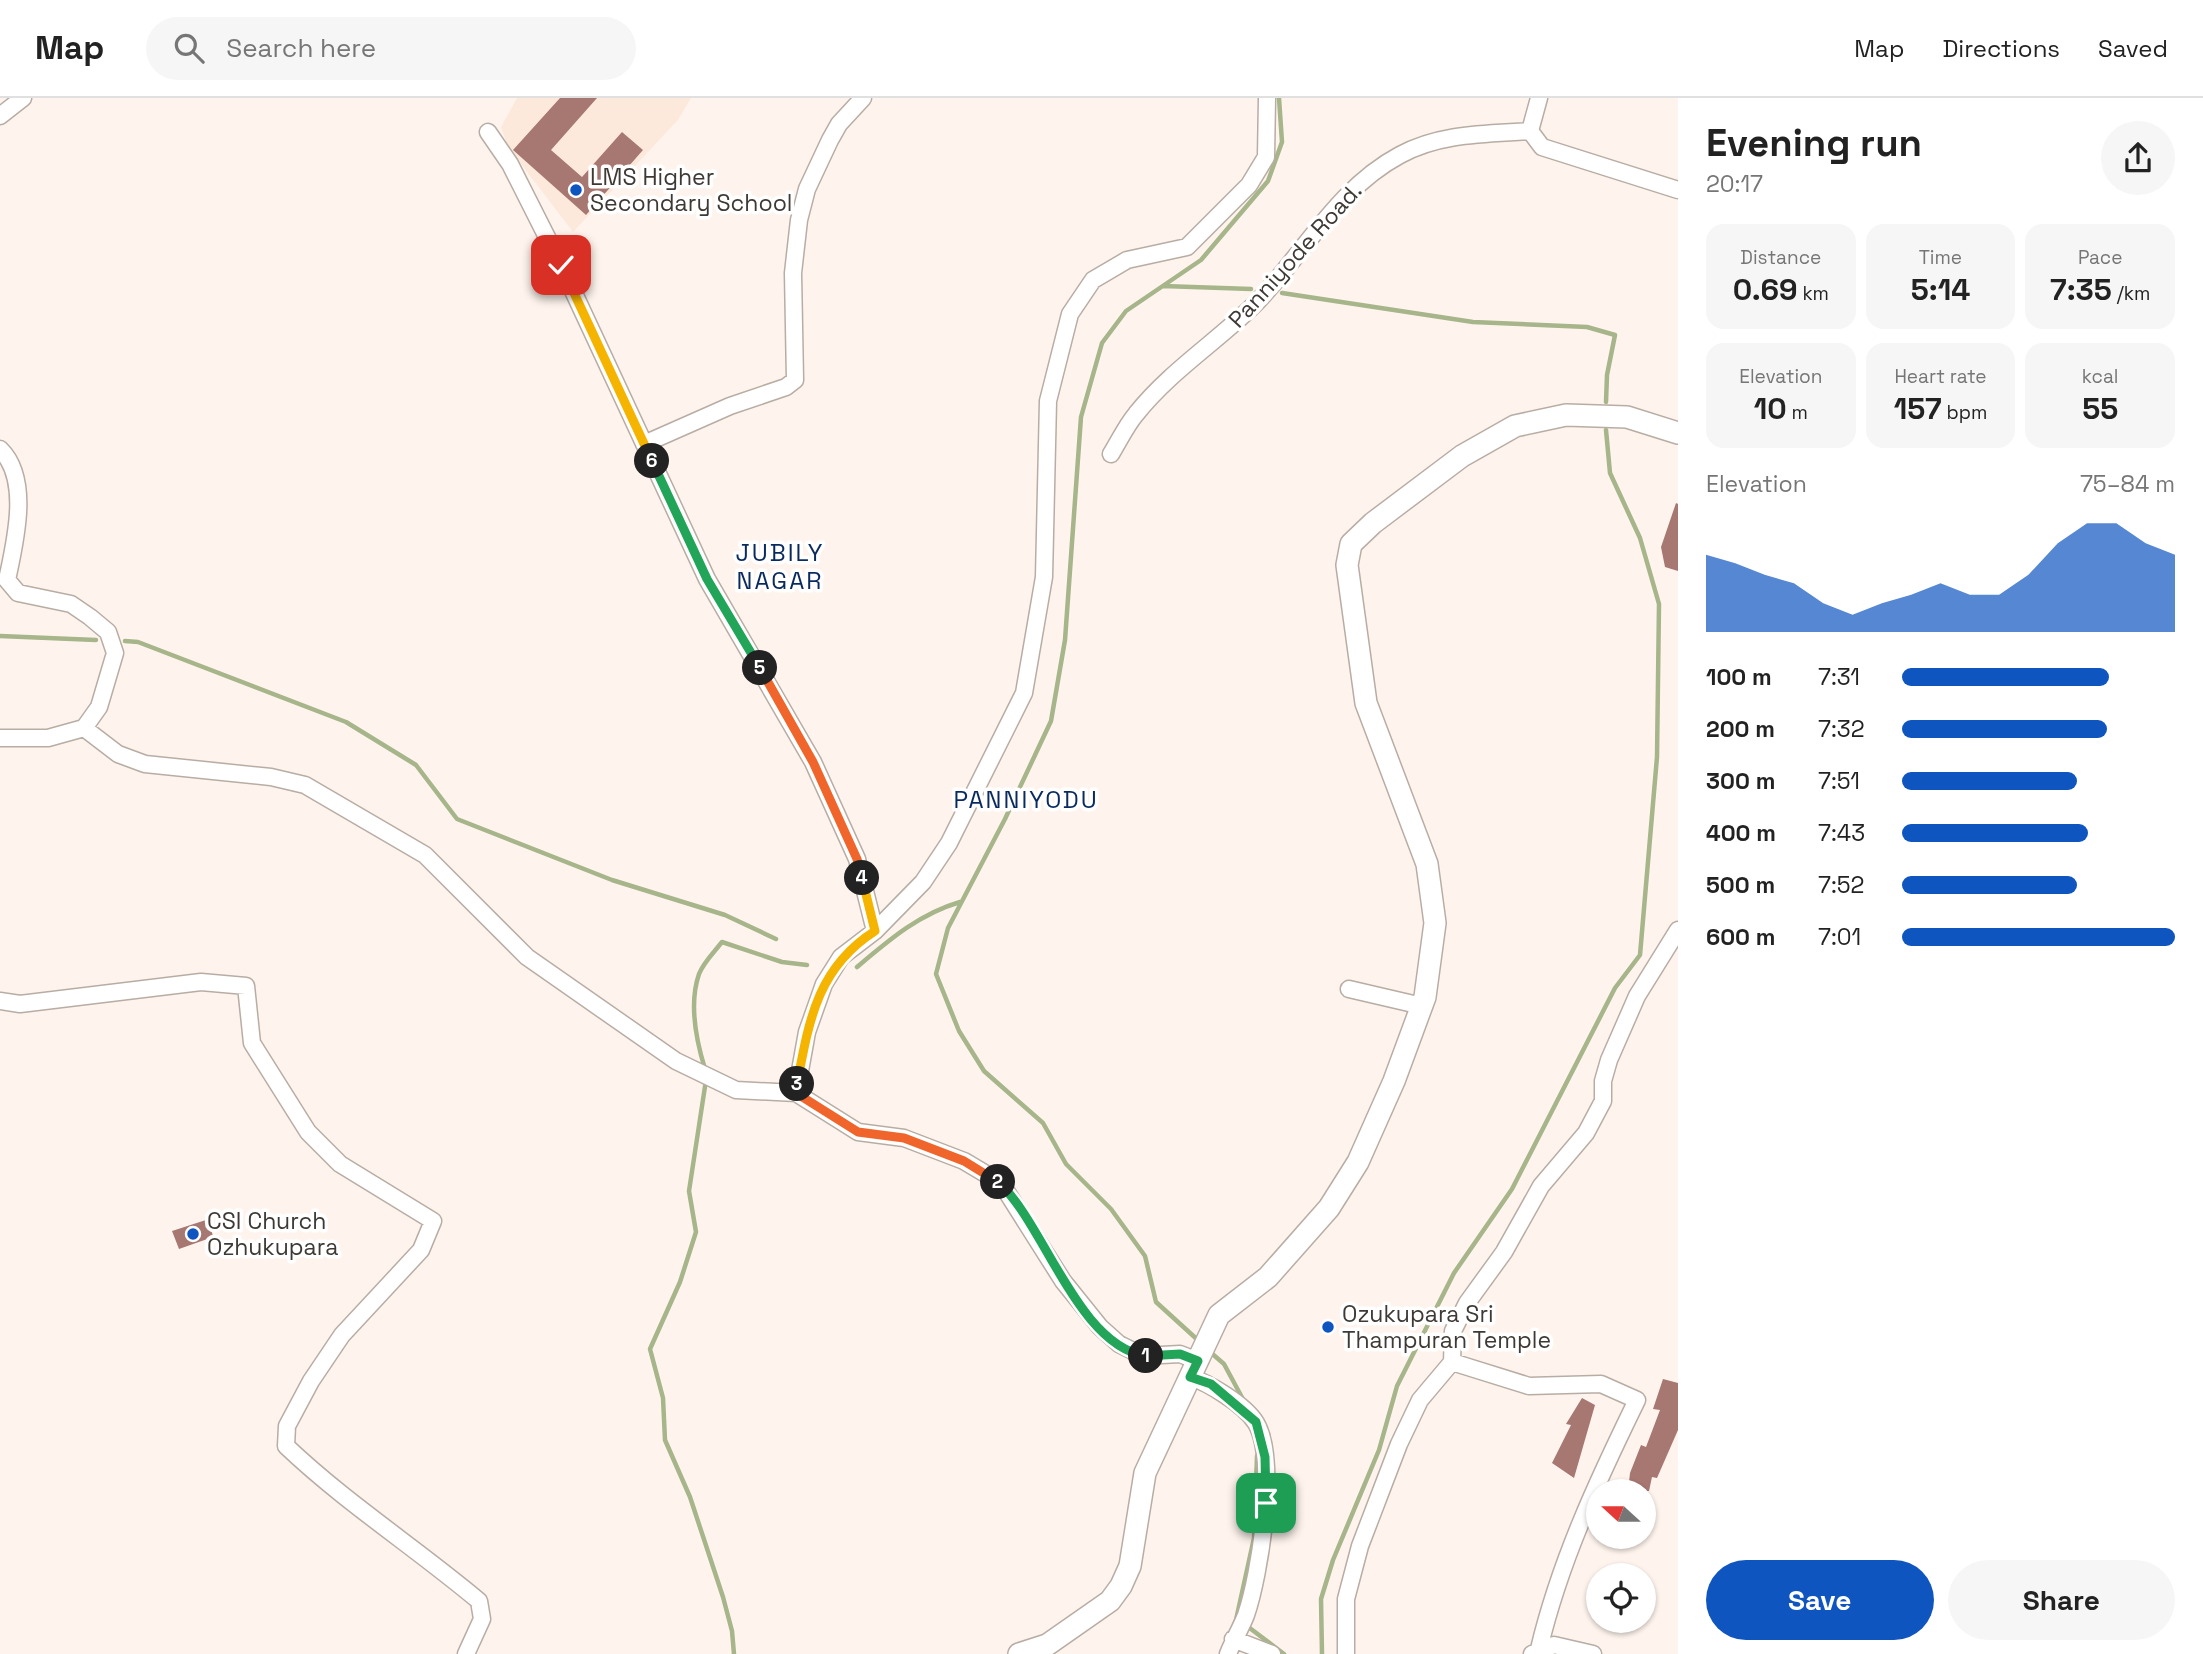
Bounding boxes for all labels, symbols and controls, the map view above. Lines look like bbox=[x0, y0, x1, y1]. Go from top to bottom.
search box bbox=[146, 17, 636, 80]
text: Map bbox=[35, 27, 104, 69]
icon: search bbox=[170, 29, 208, 67]
text: Search here bbox=[226, 31, 376, 65]
text: Map bbox=[1854, 33, 1904, 64]
text: Directions bbox=[1942, 33, 2060, 64]
text: Saved bbox=[2098, 33, 2168, 64]
text: Evening run bbox=[1706, 119, 1922, 167]
button: share bbox=[2101, 121, 2175, 195]
place label: LMS Higher Secondary School bbox=[590, 162, 792, 218]
text: 20:17 bbox=[1706, 169, 1763, 199]
street label: Panniyode Road. bbox=[1222, 176, 1368, 334]
marker: LMS Higher Secondary School bbox=[568, 182, 584, 198]
pin bbox=[531, 235, 591, 295]
text: Distance bbox=[1740, 245, 1821, 270]
text: Time bbox=[1919, 245, 1962, 270]
text: Pace bbox=[2078, 245, 2122, 270]
icon: check bbox=[542, 246, 580, 284]
text: 0.69 bbox=[1733, 270, 1798, 309]
text: 5:14 bbox=[1911, 270, 1970, 309]
text: 7:35 bbox=[2050, 270, 2112, 309]
text: km bbox=[1798, 281, 1829, 306]
text: /km bbox=[2112, 281, 2150, 306]
text: Elevation bbox=[1739, 364, 1822, 389]
text: Heart rate bbox=[1894, 364, 1987, 389]
text: kcal bbox=[2082, 364, 2119, 389]
text: 10 bbox=[1754, 389, 1787, 428]
text: 157 bbox=[1894, 389, 1942, 428]
text: 55 bbox=[2082, 389, 2118, 428]
text: m bbox=[1787, 400, 1808, 425]
text: bpm bbox=[1942, 400, 1987, 425]
pin: 6 bbox=[634, 444, 670, 478]
text: 6 bbox=[646, 448, 657, 473]
text: Elevation bbox=[1706, 469, 1807, 499]
text: 75–84 m bbox=[2080, 469, 2175, 499]
district label: JUBILY NAGAR bbox=[736, 537, 824, 596]
pin: 5 bbox=[742, 650, 778, 686]
text: 5 bbox=[754, 655, 765, 680]
text: 100 m bbox=[1706, 662, 1772, 692]
text: 7:31 bbox=[1818, 662, 1860, 692]
text: 200 m bbox=[1706, 714, 1775, 744]
text: 7:32 bbox=[1818, 714, 1865, 744]
text: 300 m bbox=[1706, 766, 1775, 796]
text: 7:51 bbox=[1818, 766, 1860, 796]
district label: PANNIYODU bbox=[953, 784, 1099, 815]
text: 400 m bbox=[1706, 818, 1776, 848]
text: 7:43 bbox=[1818, 818, 1865, 848]
pin: 4 bbox=[844, 860, 880, 896]
text: 4 bbox=[855, 865, 868, 890]
text: 500 m bbox=[1706, 870, 1775, 900]
text: 7:52 bbox=[1818, 870, 1864, 900]
text: 600 m bbox=[1706, 922, 1776, 952]
text: 7:01 bbox=[1818, 922, 1861, 952]
pin: 3 bbox=[780, 1066, 814, 1102]
text: 3 bbox=[791, 1071, 802, 1096]
pin: 2 bbox=[981, 1164, 1016, 1200]
text: 2 bbox=[992, 1169, 1003, 1194]
place label: CSI Church Ozhukupara bbox=[207, 1206, 338, 1262]
marker: CSI Church Ozhukupara bbox=[185, 1226, 201, 1242]
place label: Ozukupara Sri Thampuran Temple bbox=[1342, 1299, 1551, 1355]
marker: Ozukupara Sri Thampuran Temple bbox=[1320, 1319, 1336, 1335]
pin: 1 bbox=[1128, 1338, 1164, 1374]
text: 1 bbox=[1141, 1343, 1150, 1368]
pin bbox=[1236, 1473, 1296, 1533]
north arrow bbox=[1586, 1479, 1656, 1549]
map controls bbox=[1586, 1479, 1656, 1633]
icon: arrive bbox=[1247, 1484, 1285, 1522]
button: Save bbox=[1706, 1560, 1934, 1640]
button: Share bbox=[1948, 1560, 2175, 1640]
button: locate bbox=[1586, 1563, 1656, 1633]

